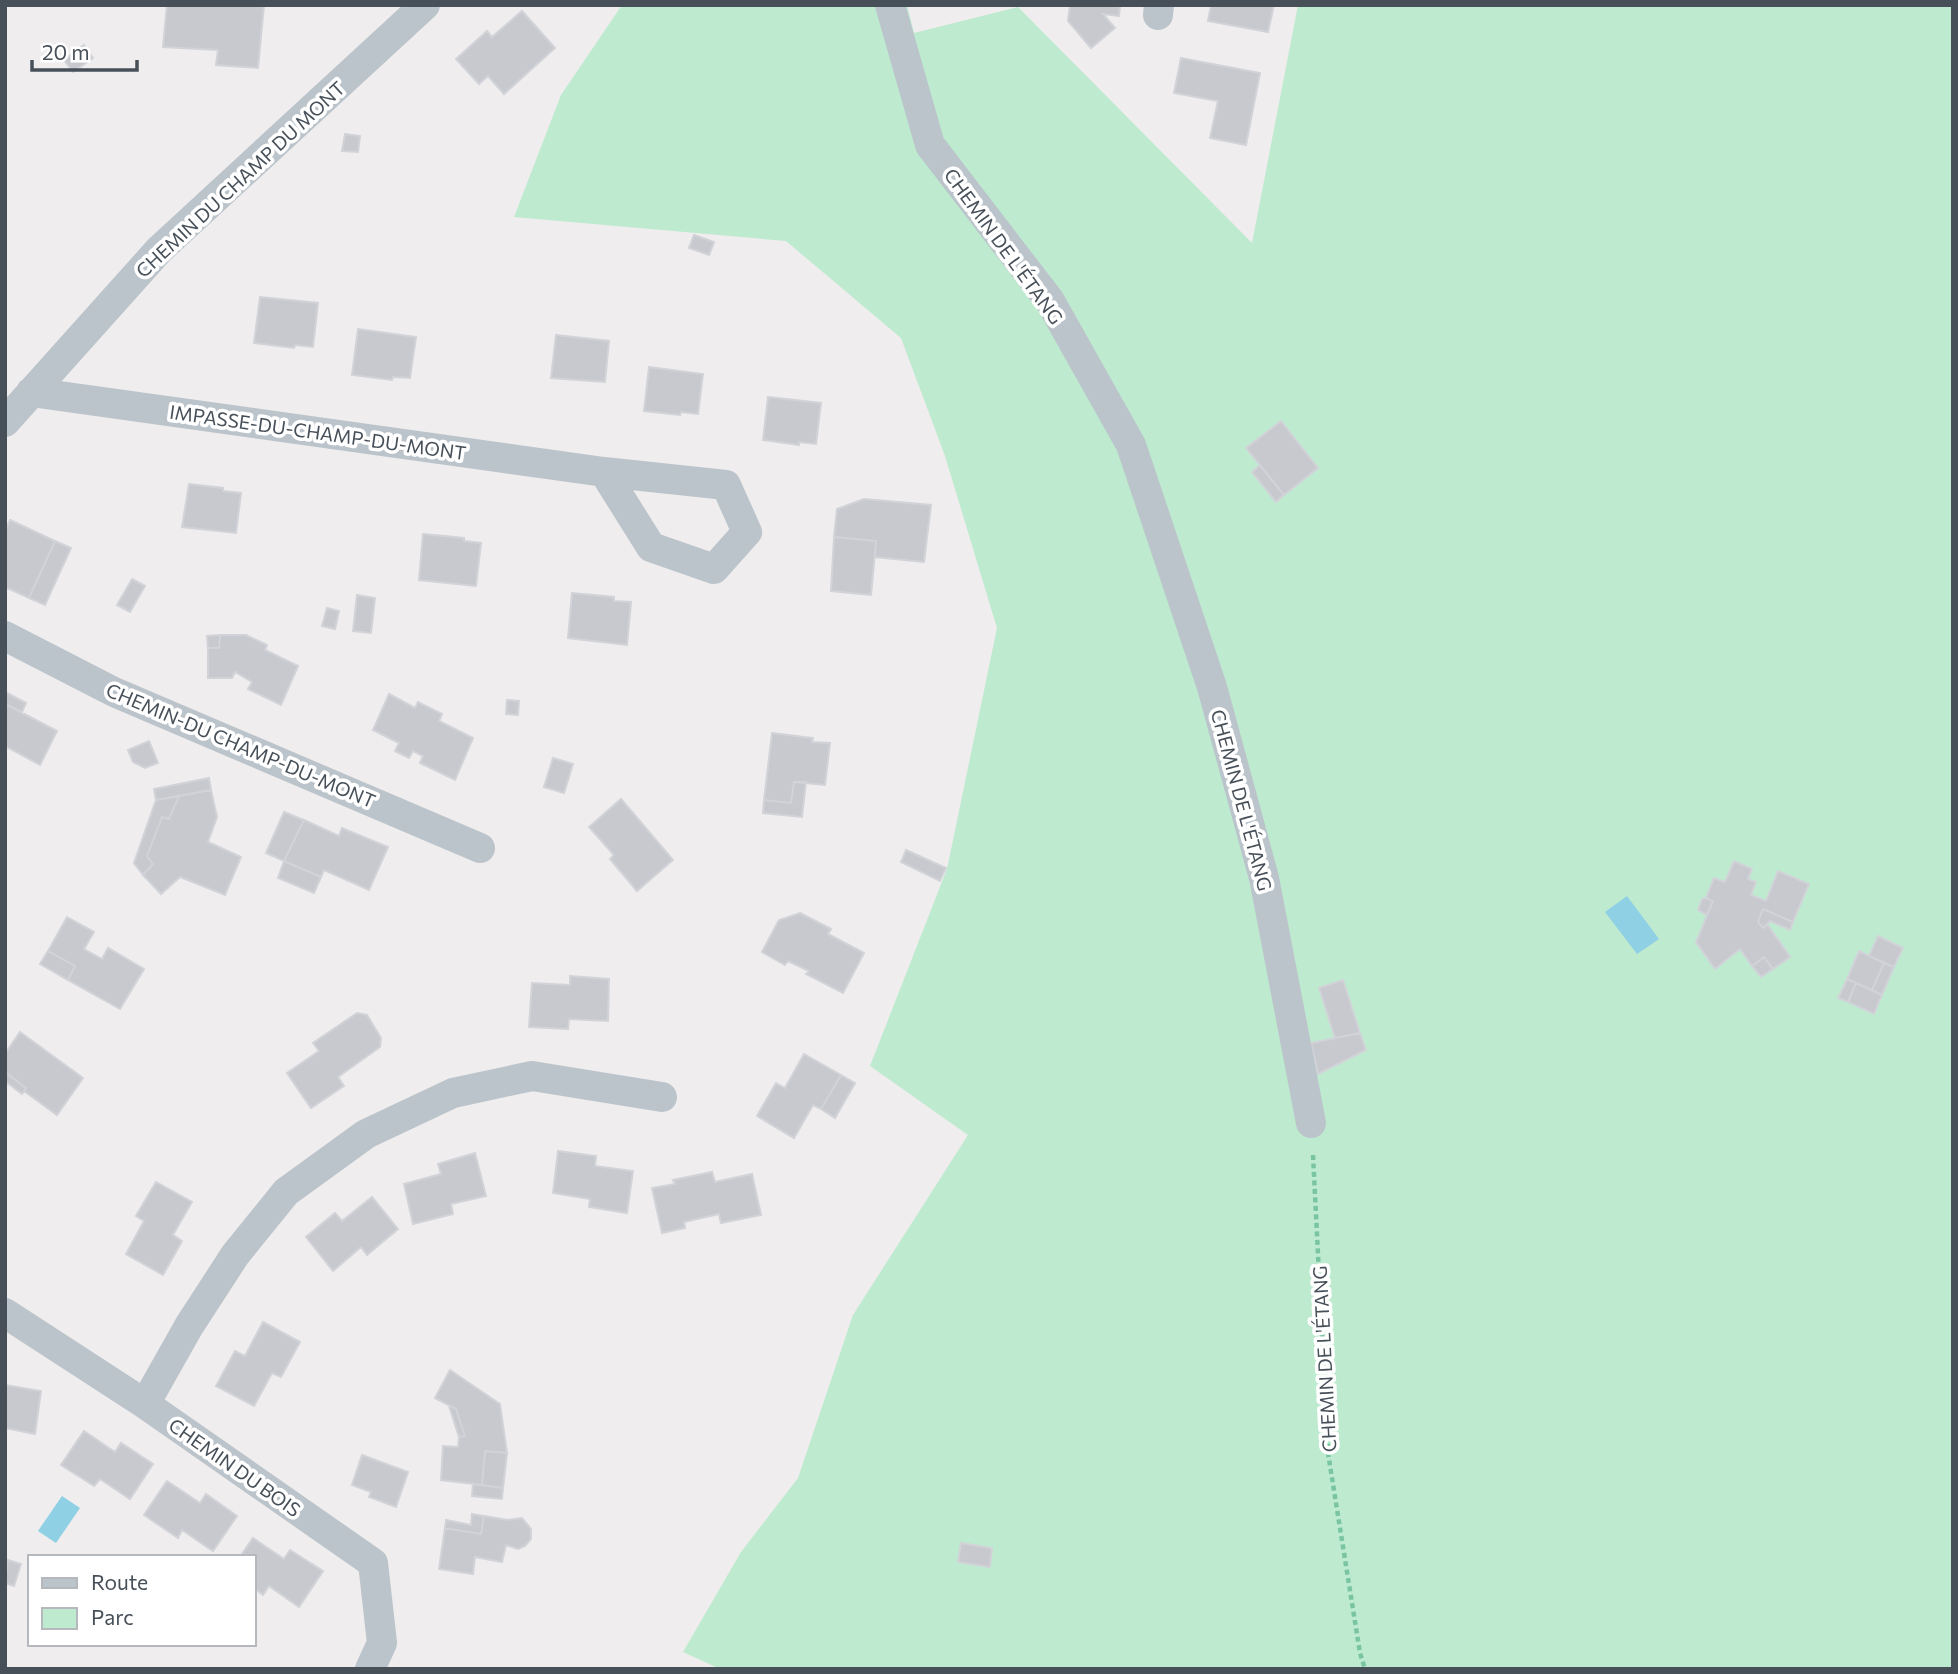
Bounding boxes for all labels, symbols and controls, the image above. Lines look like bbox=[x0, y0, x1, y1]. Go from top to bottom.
scale bar bbox=[32, 28, 136, 72]
text: 20 m bbox=[42, 39, 90, 64]
street label: CHEMIN DU CHAMP DU MONT bbox=[131, 76, 349, 282]
street label: CHEMIN DE L'ÉTANG bbox=[940, 164, 1068, 328]
street label: IMPASSE-DU-CHAMP-DU-MONT bbox=[168, 400, 468, 464]
street label: CHEMIN-DU CHAMP-DU-MONT bbox=[103, 678, 379, 812]
street label: CHEMIN DE L'ÉTANG bbox=[1207, 707, 1277, 893]
street label: CHEMIN DE L'ÉTANG bbox=[1308, 1265, 1340, 1453]
street label: CHEMIN DU BOIS bbox=[165, 1413, 305, 1521]
legend bbox=[28, 1555, 256, 1646]
text: Route bbox=[91, 1569, 148, 1594]
text: Parc bbox=[91, 1604, 134, 1629]

